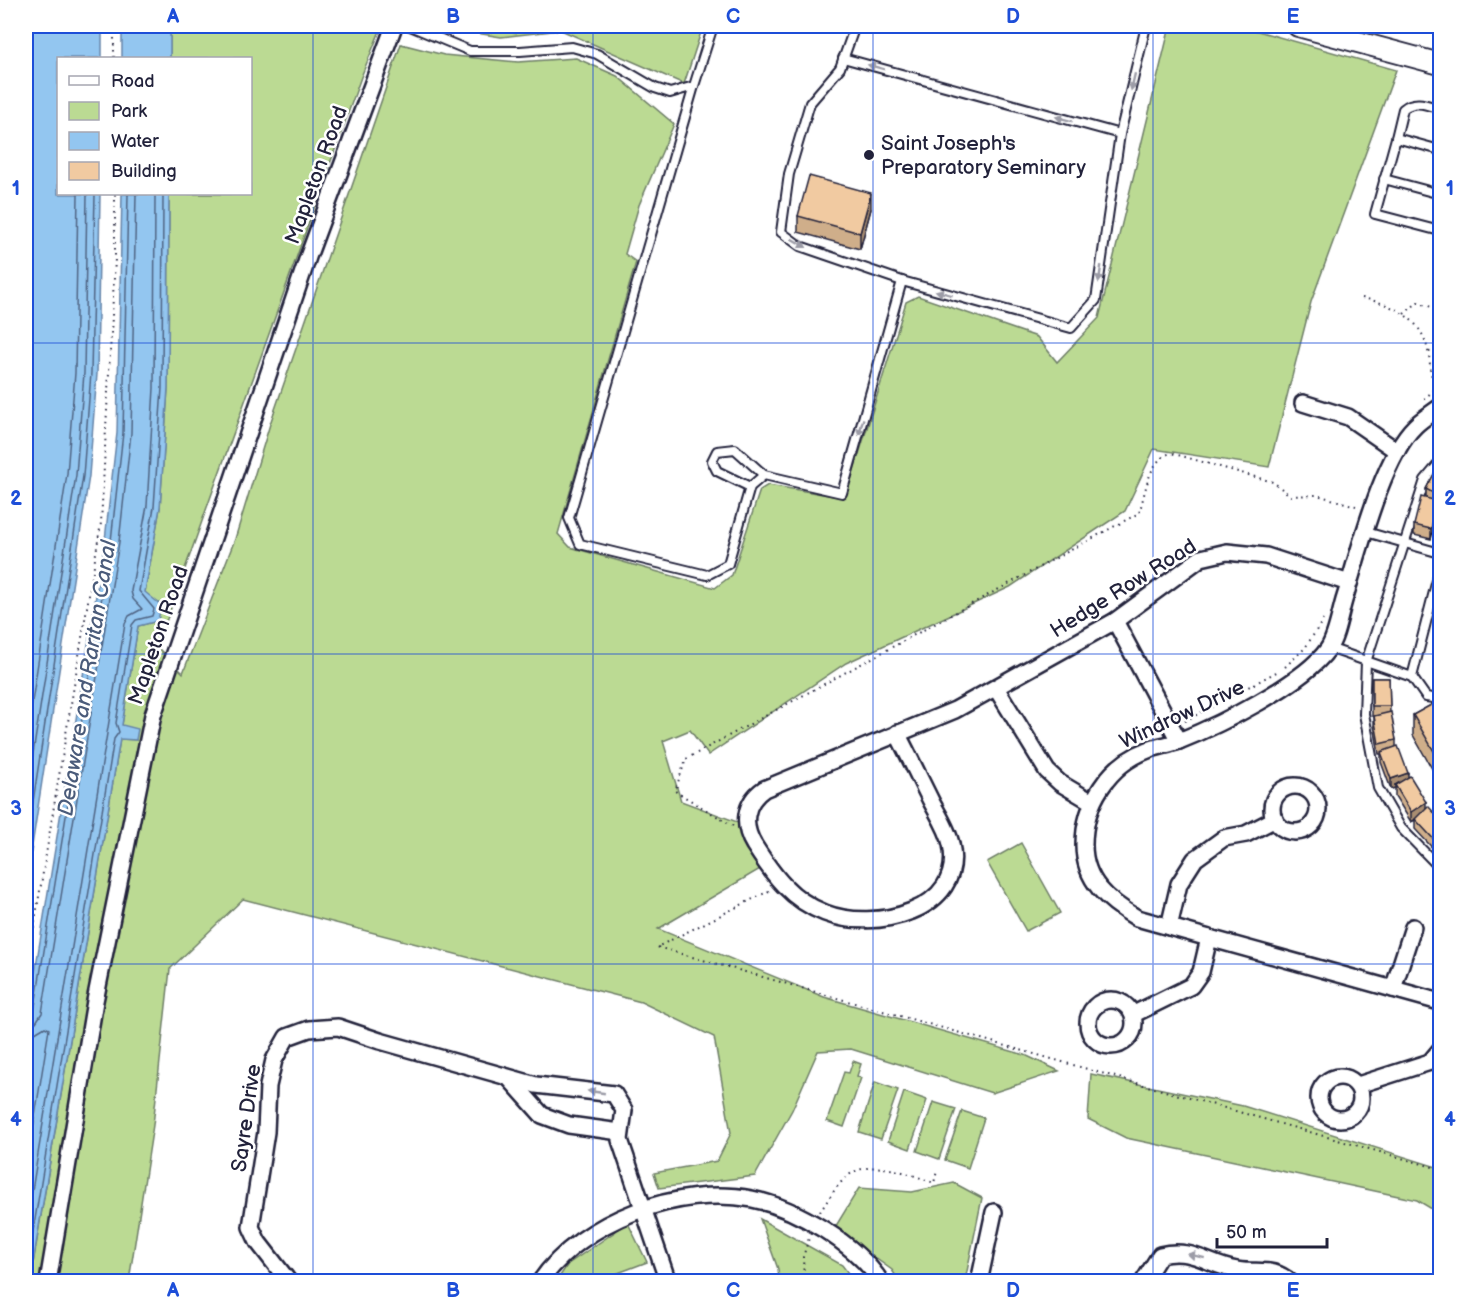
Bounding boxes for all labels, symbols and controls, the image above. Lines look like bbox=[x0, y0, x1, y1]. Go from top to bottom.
text: A bbox=[166, 5, 180, 29]
text: B bbox=[446, 5, 460, 29]
text: C bbox=[726, 5, 740, 29]
text: D bbox=[1006, 5, 1020, 29]
text: E bbox=[1287, 5, 1300, 29]
legend bbox=[57, 57, 252, 195]
one-way arrow bbox=[867, 62, 885, 71]
text: Road bbox=[111, 71, 155, 92]
one-way arrow bbox=[1127, 73, 1137, 92]
text: Park bbox=[111, 101, 147, 122]
street label: Mapleton Road bbox=[280, 103, 353, 248]
one-way arrow bbox=[1055, 113, 1073, 123]
text: Water bbox=[111, 131, 159, 152]
place label: Saint Joseph's Preparatory Seminary bbox=[881, 131, 1086, 180]
marker: Saint Joseph's Preparatory Seminary bbox=[862, 148, 876, 162]
text: Building bbox=[111, 161, 177, 182]
text: 1 bbox=[12, 177, 20, 201]
text: 1 bbox=[1446, 177, 1454, 201]
one-way arrow bbox=[790, 238, 807, 248]
one-way arrow bbox=[1095, 265, 1104, 284]
one-way arrow bbox=[935, 287, 953, 297]
one-way arrow bbox=[855, 418, 865, 436]
text: 2 bbox=[10, 487, 22, 511]
text: 2 bbox=[1444, 487, 1456, 511]
street label: Hedge Row Road bbox=[1046, 533, 1201, 643]
water label: Delaware and Raritan Canal bbox=[52, 538, 123, 818]
street label: Mapleton Road bbox=[123, 562, 194, 708]
street label: Windrow Drive bbox=[1116, 675, 1249, 754]
text: 3 bbox=[10, 797, 22, 821]
text: 3 bbox=[1444, 797, 1456, 821]
street label: Sayre Drive bbox=[227, 1062, 266, 1174]
one-way arrow bbox=[586, 1087, 605, 1096]
text: 4 bbox=[10, 1108, 22, 1132]
text: 4 bbox=[1444, 1108, 1456, 1132]
scale bar bbox=[1217, 1211, 1326, 1249]
text: 50 m bbox=[1226, 1222, 1267, 1243]
one-way arrow bbox=[1187, 1250, 1205, 1260]
text: A bbox=[166, 1279, 180, 1303]
text: B bbox=[446, 1279, 460, 1303]
text: C bbox=[726, 1279, 740, 1303]
text: D bbox=[1006, 1279, 1020, 1303]
text: E bbox=[1287, 1279, 1300, 1303]

